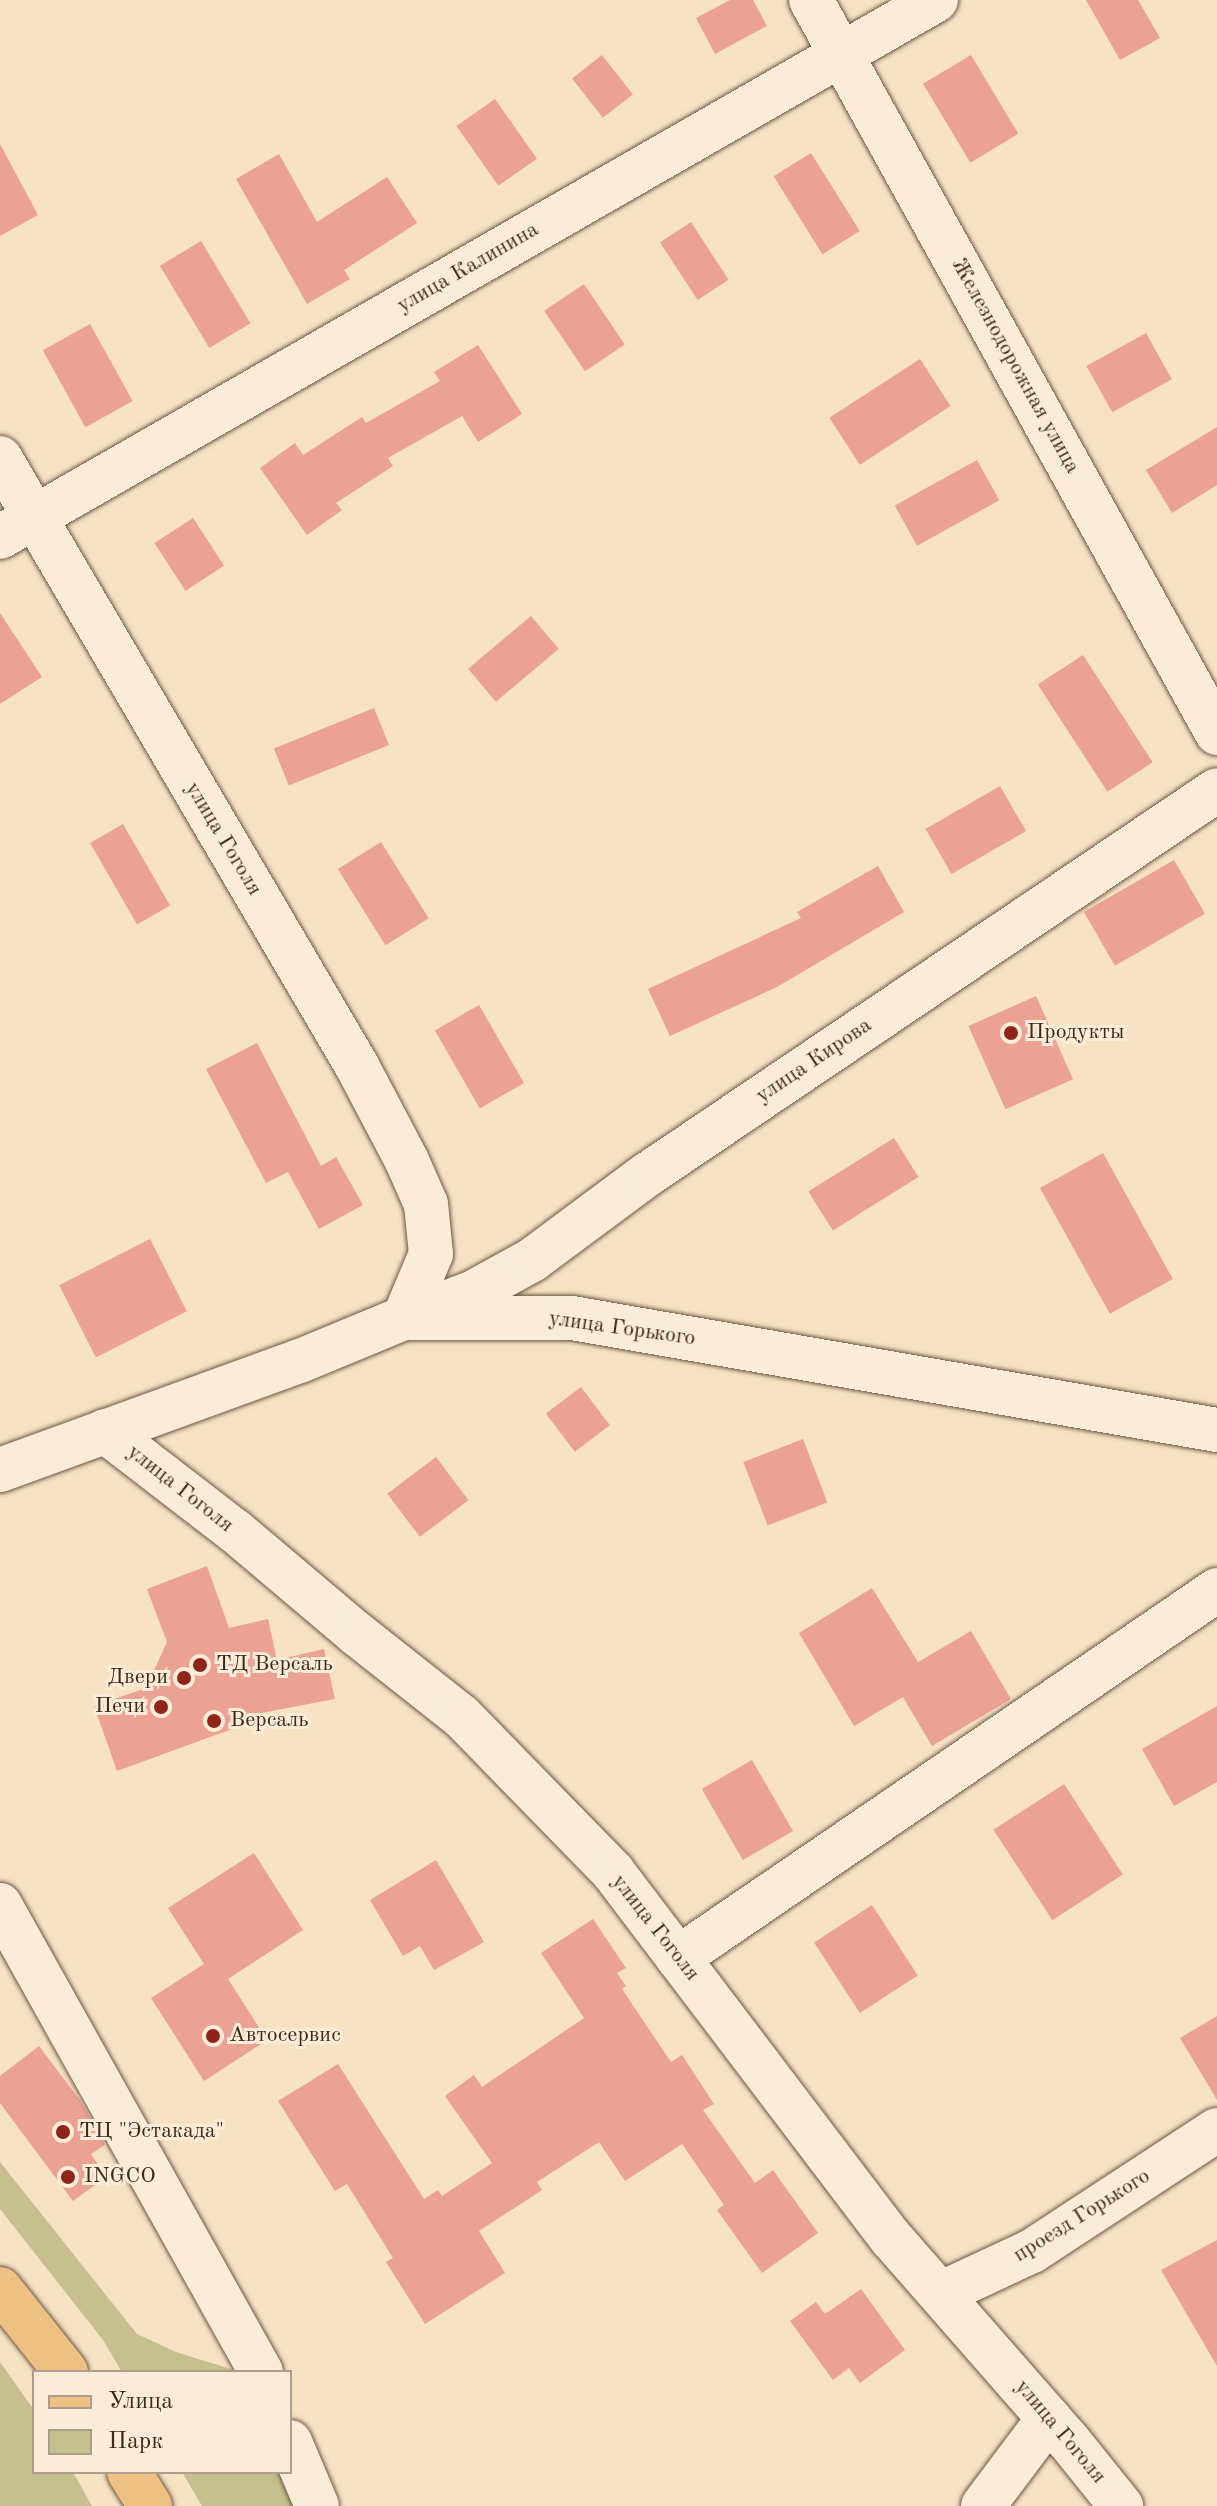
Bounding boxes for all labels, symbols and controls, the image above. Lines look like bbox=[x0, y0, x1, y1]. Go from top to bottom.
street label: улица Калинина bbox=[393, 217, 543, 319]
street label: Железнодорожная улица bbox=[945, 254, 1085, 478]
street label: улица Гоголя bbox=[179, 777, 267, 901]
street label: улица Кирова bbox=[751, 1013, 877, 1109]
place label: Продукты bbox=[1027, 1020, 1124, 1046]
marker: Продукты bbox=[1002, 1024, 1020, 1042]
street label: улица Горького bbox=[547, 1306, 697, 1352]
street label: улица Гоголя bbox=[121, 1439, 239, 1539]
place label: ТД Версаль bbox=[216, 1652, 333, 1678]
marker: ТД Версаль bbox=[191, 1656, 209, 1674]
place label: Двери bbox=[108, 1665, 168, 1691]
marker: Двери bbox=[175, 1669, 193, 1687]
place label: Печи bbox=[95, 1694, 145, 1720]
marker: Печи bbox=[152, 1698, 170, 1716]
place label: Версаль bbox=[230, 1708, 308, 1734]
marker: Версаль bbox=[205, 1712, 223, 1730]
street label: улица Гоголя bbox=[605, 1869, 705, 1987]
place label: Автосервис bbox=[229, 2023, 341, 2049]
marker: Автосервис bbox=[204, 2027, 222, 2045]
place label: ТЦ "Эстакада" bbox=[79, 2119, 224, 2145]
marker: ТЦ "Эстакада" bbox=[54, 2123, 72, 2141]
street label: проезд Горького bbox=[1009, 2163, 1155, 2269]
place label: INGCO bbox=[84, 2164, 156, 2190]
marker: INGCO bbox=[59, 2168, 77, 2186]
legend bbox=[32, 2370, 292, 2474]
street label: улица Гоголя bbox=[1009, 2375, 1111, 2489]
text: Улица bbox=[108, 2390, 173, 2414]
text: Парк bbox=[108, 2430, 163, 2454]

